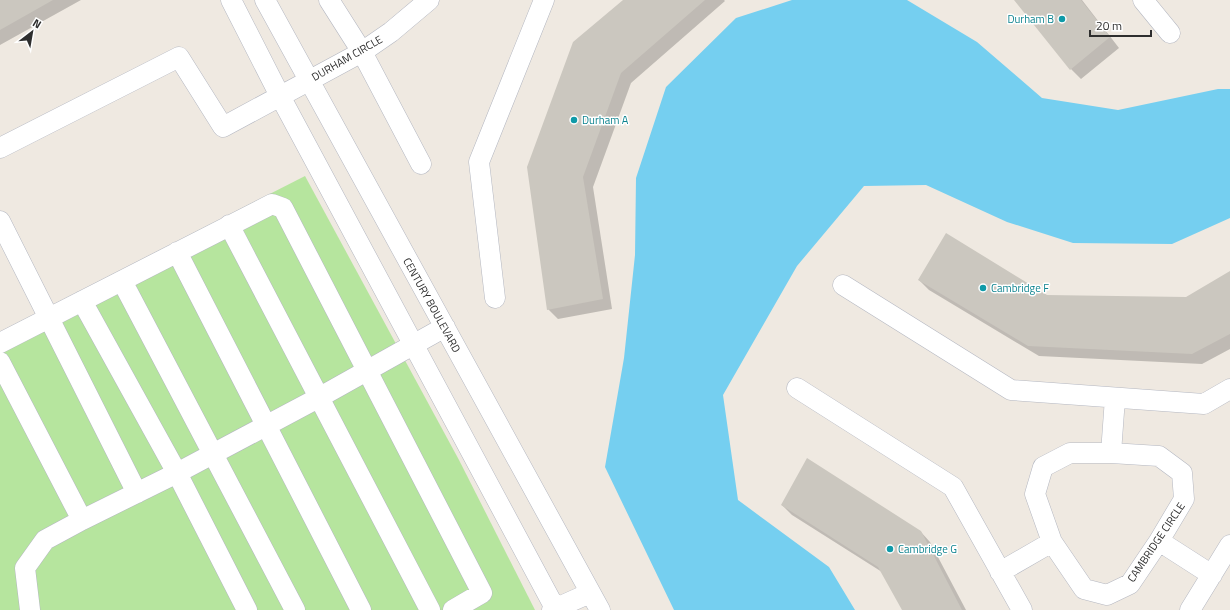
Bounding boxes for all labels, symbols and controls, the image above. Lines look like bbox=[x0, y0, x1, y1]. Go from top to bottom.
place label: Durham B bbox=[1007, 11, 1054, 27]
north arrow bbox=[12, 12, 52, 52]
scale bar bbox=[1090, 12, 1151, 38]
marker: Durham B bbox=[1057, 14, 1067, 24]
text: N bbox=[30, 15, 45, 32]
text: 20 m bbox=[1096, 16, 1122, 35]
street label: DURHAM CIRCLE bbox=[309, 31, 385, 85]
place label: Durham A bbox=[582, 112, 629, 128]
marker: Durham A bbox=[569, 115, 579, 125]
street label: CENTURY BOULEVARD bbox=[399, 255, 465, 355]
place label: Cambridge F bbox=[991, 280, 1049, 296]
marker: Cambridge F bbox=[978, 283, 988, 293]
street label: CAMBRIDGE CIRCLE bbox=[1123, 499, 1189, 585]
place label: Cambridge G bbox=[898, 541, 957, 557]
marker: Cambridge G bbox=[885, 544, 895, 554]

